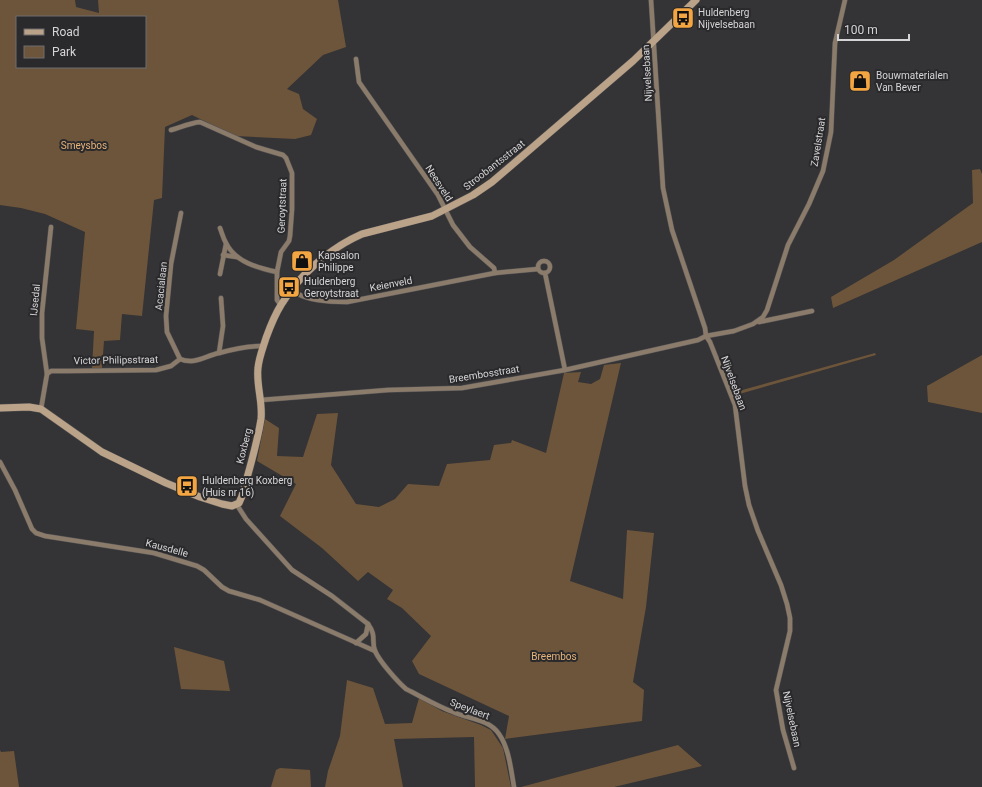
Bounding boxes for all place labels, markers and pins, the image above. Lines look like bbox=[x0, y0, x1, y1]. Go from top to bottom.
bus stop icon: Huldenberg Nijvelsebaan bbox=[670, 5, 696, 31]
place label: Huldenberg Nijvelsebaan bbox=[698, 7, 755, 30]
shop icon: Bouwmaterialen Van Bever bbox=[847, 68, 873, 94]
place label: Bouwmaterialen Van Bever bbox=[876, 70, 948, 93]
shop icon: Kapsalon Philippe bbox=[289, 248, 315, 274]
place label: Kapsalon Philippe bbox=[318, 250, 360, 273]
bus stop icon: Huldenberg Geroytstraat bbox=[276, 274, 302, 300]
place label: Huldenberg Geroytstraat bbox=[304, 276, 359, 299]
bus stop icon: Huldenberg Koxberg (Huis nr 16) bbox=[174, 473, 200, 499]
place label: Huldenberg Koxberg (Huis nr 16) bbox=[202, 475, 292, 499]

